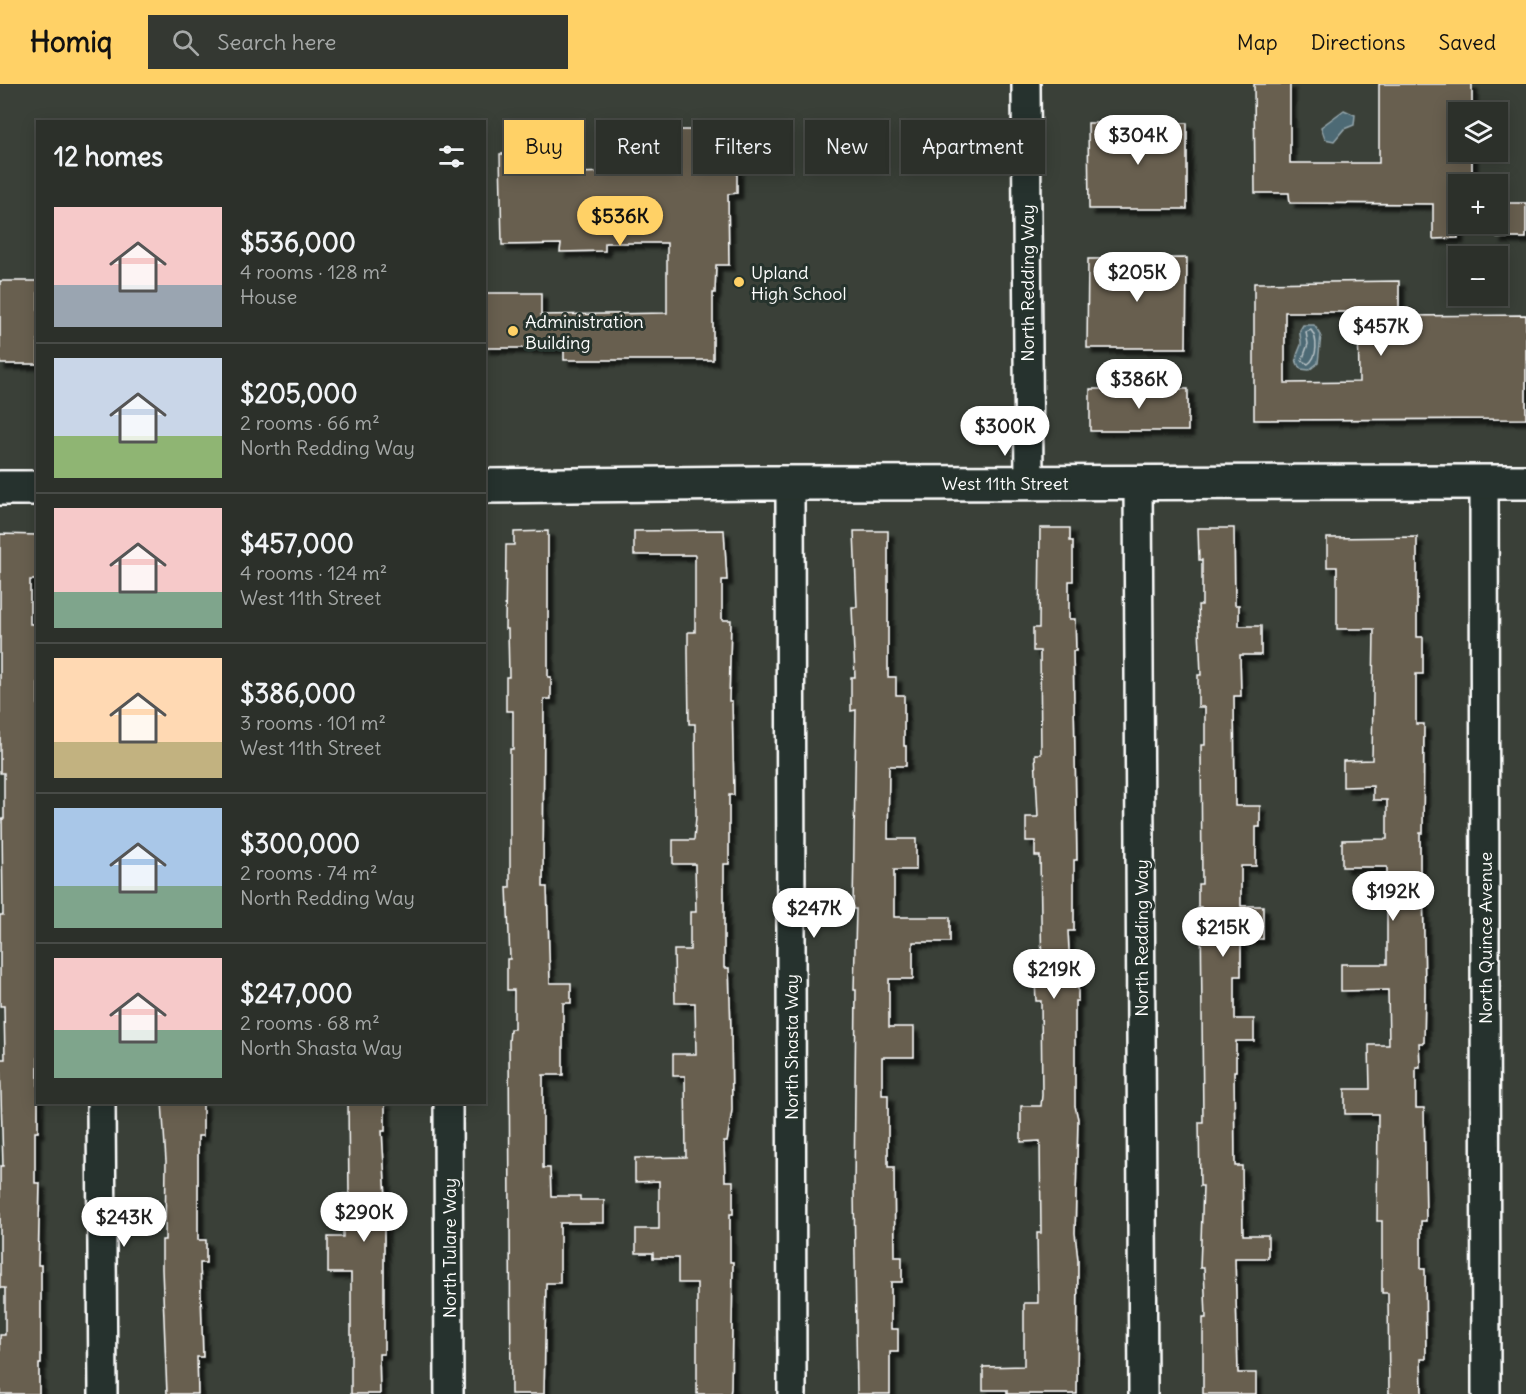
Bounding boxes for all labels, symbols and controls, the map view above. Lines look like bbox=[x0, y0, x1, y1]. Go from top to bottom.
search box bbox=[148, 15, 568, 69]
text: Homiq bbox=[30, 24, 112, 60]
icon: search bbox=[169, 26, 202, 59]
text: Search here bbox=[217, 28, 336, 56]
text: Map bbox=[1237, 29, 1278, 56]
text: Directions bbox=[1311, 29, 1405, 56]
text: Saved bbox=[1438, 29, 1496, 56]
map controls bbox=[1448, 102, 1508, 306]
button: layers bbox=[1448, 102, 1508, 162]
pin: $304K bbox=[1096, 115, 1180, 166]
chip: Buy bbox=[504, 120, 584, 174]
chip: Rent bbox=[596, 120, 681, 174]
chip: Filters bbox=[693, 120, 793, 174]
chip: New bbox=[805, 120, 889, 174]
chip: Apartment bbox=[901, 120, 1045, 174]
text: $304K bbox=[1108, 122, 1168, 147]
text: 12 homes bbox=[54, 140, 163, 173]
icon: filters bbox=[435, 140, 468, 173]
button: + bbox=[1448, 174, 1508, 234]
pin: $536K bbox=[578, 196, 662, 247]
text: $536K bbox=[591, 203, 649, 228]
street label: North Redding Way bbox=[1016, 204, 1039, 362]
text: $536,000 bbox=[240, 226, 356, 259]
icon: home bbox=[102, 231, 174, 303]
button: − bbox=[1448, 246, 1508, 306]
pin: $205K bbox=[1095, 252, 1179, 303]
text: 4 rooms · 128 m² bbox=[240, 259, 388, 284]
text: $205K bbox=[1107, 259, 1167, 284]
place label: Upland High School bbox=[751, 261, 847, 305]
marker: Upland High School bbox=[732, 275, 746, 289]
text: House bbox=[240, 284, 297, 309]
pin: $457K bbox=[1339, 306, 1423, 357]
place label: Administration Building bbox=[525, 310, 644, 354]
text: $457K bbox=[1353, 313, 1409, 338]
marker: Administration Building bbox=[506, 324, 520, 338]
pin: $386K bbox=[1097, 359, 1181, 410]
text: $386K bbox=[1110, 366, 1168, 391]
text: $205,000 bbox=[240, 377, 358, 410]
icon: home bbox=[102, 382, 174, 454]
pin: $300K bbox=[963, 406, 1047, 457]
text: 2 rooms · 66 m² bbox=[240, 410, 380, 435]
text: $300K bbox=[974, 413, 1036, 438]
text: North Redding Way bbox=[240, 435, 415, 460]
street label: West 11th Street bbox=[941, 472, 1069, 495]
text: $457,000 bbox=[240, 527, 354, 560]
icon: home bbox=[102, 532, 174, 604]
text: 4 rooms · 124 m² bbox=[240, 560, 387, 585]
text: West 11th Street bbox=[240, 585, 381, 610]
text: $386,000 bbox=[240, 677, 356, 710]
icon: home bbox=[102, 682, 174, 754]
text: 3 rooms · 101 m² bbox=[240, 710, 386, 735]
text: West 11th Street bbox=[240, 735, 381, 760]
text: $300,000 bbox=[240, 827, 360, 860]
icon: home bbox=[102, 832, 174, 904]
street label: North Quince Avenue bbox=[1474, 852, 1497, 1024]
street label: North Redding Way bbox=[1130, 859, 1153, 1017]
text: 2 rooms · 74 m² bbox=[240, 860, 377, 885]
pin: $192K bbox=[1351, 871, 1435, 922]
text: $192K bbox=[1366, 878, 1420, 903]
text: North Redding Way bbox=[240, 885, 415, 910]
pin: $247K bbox=[772, 888, 856, 939]
text: $247K bbox=[786, 895, 842, 920]
pin: $215K bbox=[1181, 907, 1265, 958]
text: $215K bbox=[1196, 914, 1250, 939]
pin: $219K bbox=[1012, 949, 1096, 1000]
text: $219K bbox=[1027, 956, 1081, 981]
street label: North Shasta Way bbox=[780, 974, 803, 1120]
text: $247,000 bbox=[240, 977, 353, 1010]
icon: home bbox=[102, 982, 174, 1054]
text: 2 rooms · 68 m² bbox=[240, 1010, 380, 1035]
text: North Shasta Way bbox=[240, 1035, 402, 1060]
street label: North Tulare Way bbox=[438, 1178, 461, 1318]
pin: $290K bbox=[322, 1192, 406, 1243]
pin: $243K bbox=[82, 1197, 166, 1248]
text: $290K bbox=[334, 1199, 394, 1224]
text: $243K bbox=[96, 1204, 153, 1229]

